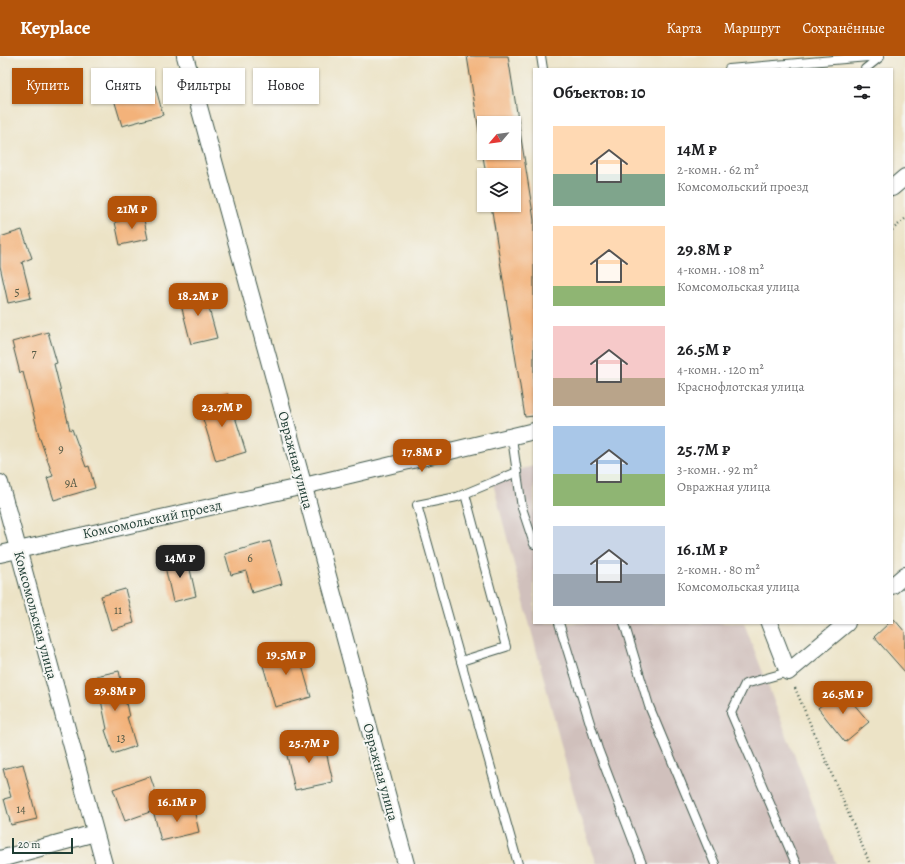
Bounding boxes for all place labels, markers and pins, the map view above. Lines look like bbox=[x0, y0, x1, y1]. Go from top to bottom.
pin: 21M ₽ bbox=[104, 196, 160, 230]
pin: 18.2M ₽ bbox=[161, 283, 235, 317]
pin: 23.7M ₽ bbox=[185, 394, 259, 428]
pin: 17.8M ₽ bbox=[385, 439, 459, 473]
pin: 14M ₽ bbox=[152, 545, 208, 579]
pin: 19.5M ₽ bbox=[249, 642, 323, 676]
pin: 29.8M ₽ bbox=[78, 678, 152, 712]
pin: 26.5M ₽ bbox=[806, 681, 880, 715]
pin: 25.7M ₽ bbox=[272, 730, 346, 764]
pin: 16.1M ₽ bbox=[140, 789, 214, 823]

